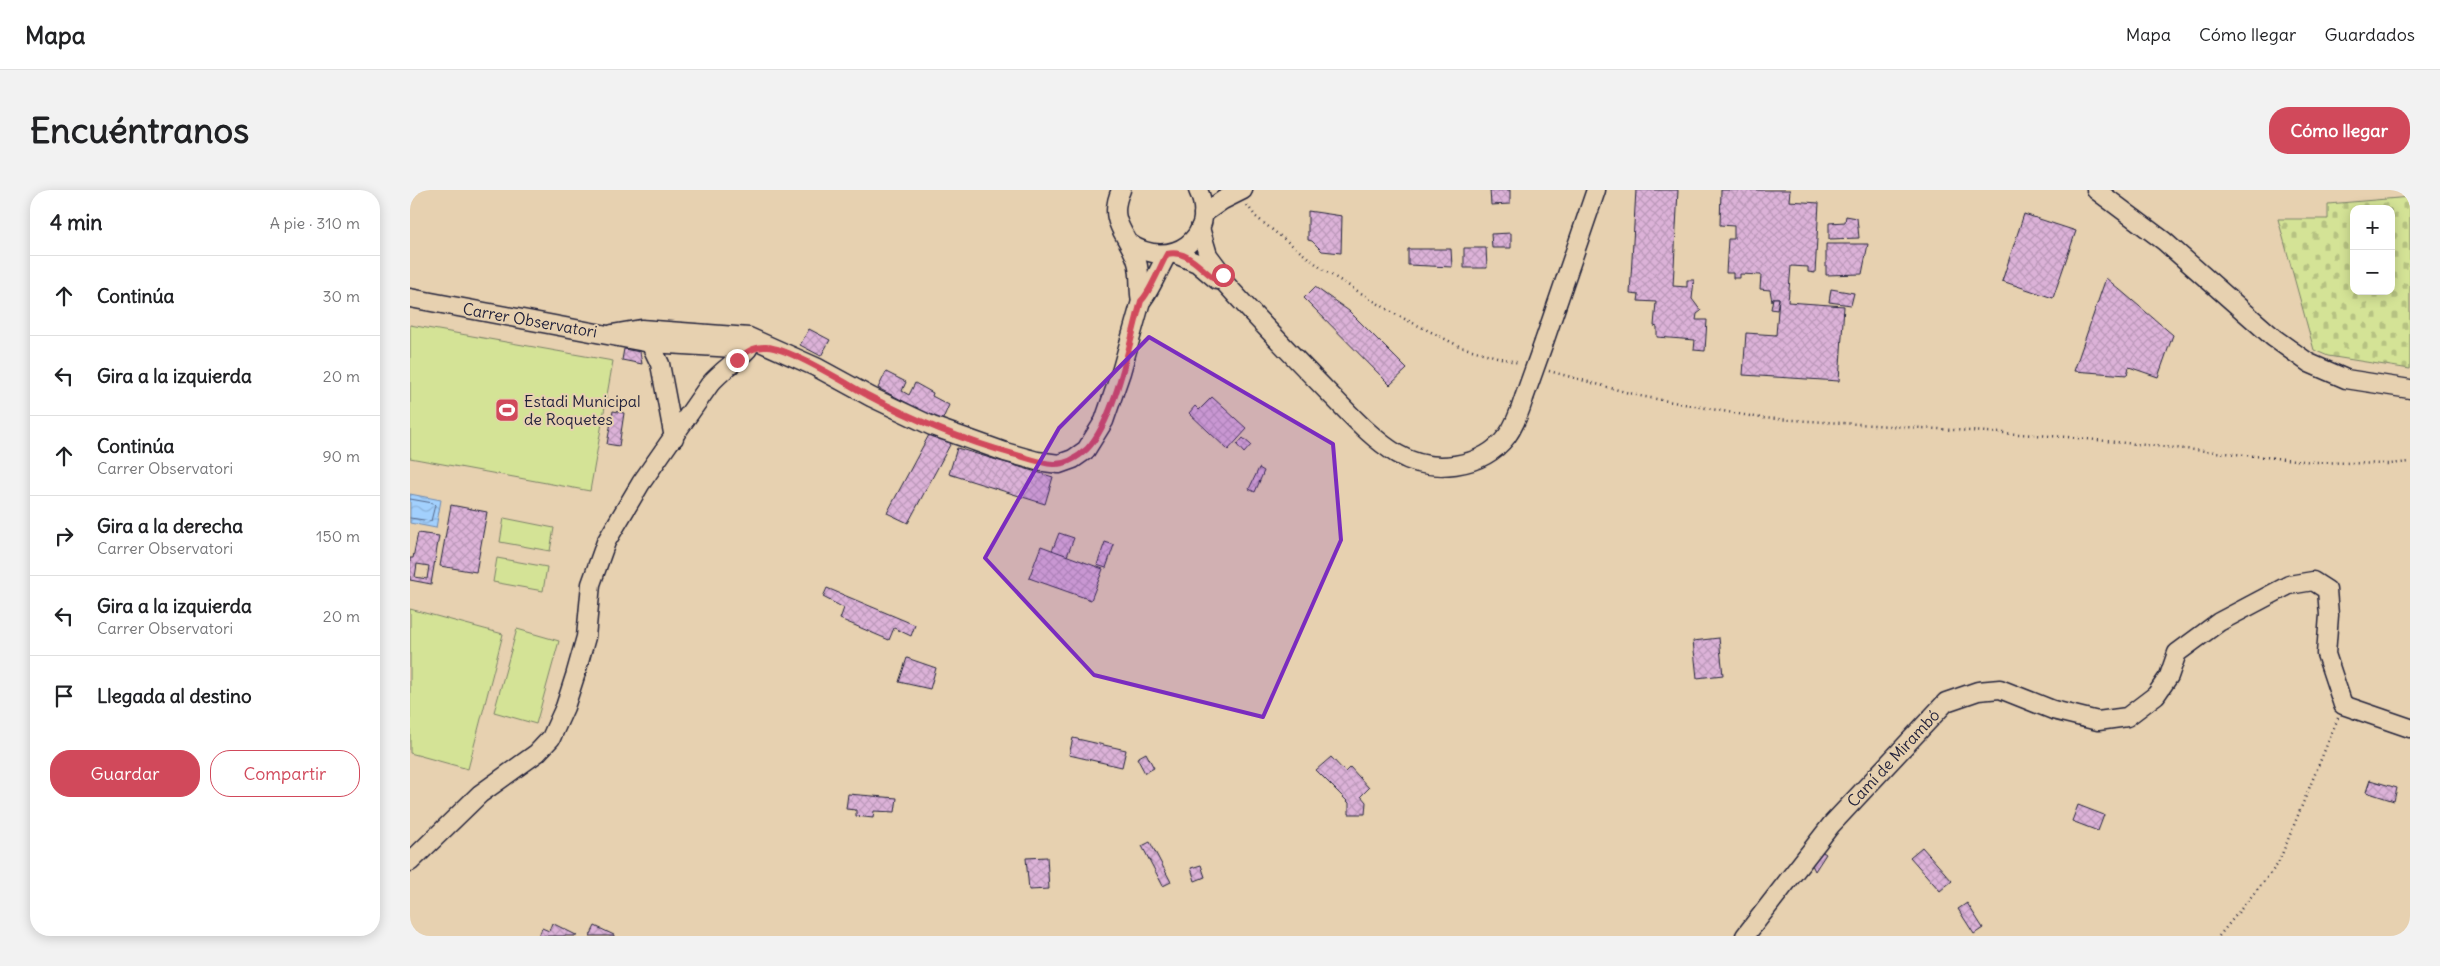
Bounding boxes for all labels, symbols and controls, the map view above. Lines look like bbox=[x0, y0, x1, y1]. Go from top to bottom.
text: Mapa bbox=[25, 20, 85, 50]
text: Mapa bbox=[2126, 23, 2171, 46]
text: Cómo llegar bbox=[2199, 23, 2296, 46]
text: Guardados bbox=[2324, 23, 2415, 46]
button: Cómo llegar bbox=[2269, 107, 2410, 154]
text: Encuéntranos bbox=[30, 108, 249, 152]
map controls bbox=[2350, 205, 2395, 295]
button: + bbox=[2350, 205, 2395, 250]
text: 4 min bbox=[50, 209, 102, 236]
text: A pie · 310 m bbox=[270, 213, 360, 233]
button: − bbox=[2350, 250, 2395, 295]
route start bbox=[1212, 264, 1235, 287]
icon: ahead bbox=[50, 282, 78, 310]
text: Continúa bbox=[97, 284, 174, 308]
text: 30 m bbox=[323, 286, 360, 306]
street label: Carrer Observatori bbox=[461, 298, 599, 342]
route end bbox=[726, 349, 749, 372]
icon: left bbox=[50, 362, 78, 390]
text: Gira a la izquierda bbox=[97, 364, 252, 388]
text: 20 m bbox=[323, 366, 360, 386]
place label: Estadi Municipal de Roquetes bbox=[524, 391, 641, 429]
sports icon: Estadi Municipal de Roquetes bbox=[494, 397, 520, 423]
text: Continúa bbox=[97, 434, 174, 458]
icon: ahead bbox=[50, 442, 78, 470]
text: 90 m bbox=[322, 446, 360, 466]
text: Carrer Observatori bbox=[97, 458, 233, 478]
text: Gira a la derecha bbox=[97, 514, 243, 538]
icon: right bbox=[50, 522, 78, 550]
text: 150 m bbox=[316, 526, 360, 546]
text: Carrer Observatori bbox=[97, 538, 233, 558]
text: Gira a la izquierda bbox=[97, 594, 252, 618]
icon: left bbox=[50, 602, 78, 630]
text: 20 m bbox=[323, 606, 360, 626]
text: Carrer Observatori bbox=[97, 618, 233, 638]
icon: arrive bbox=[50, 682, 78, 710]
text: Llegada al destino bbox=[97, 684, 252, 708]
street label: Camí de Mirambó bbox=[1843, 705, 1943, 811]
button: Guardar bbox=[50, 750, 200, 797]
button: Compartir bbox=[210, 750, 360, 797]

